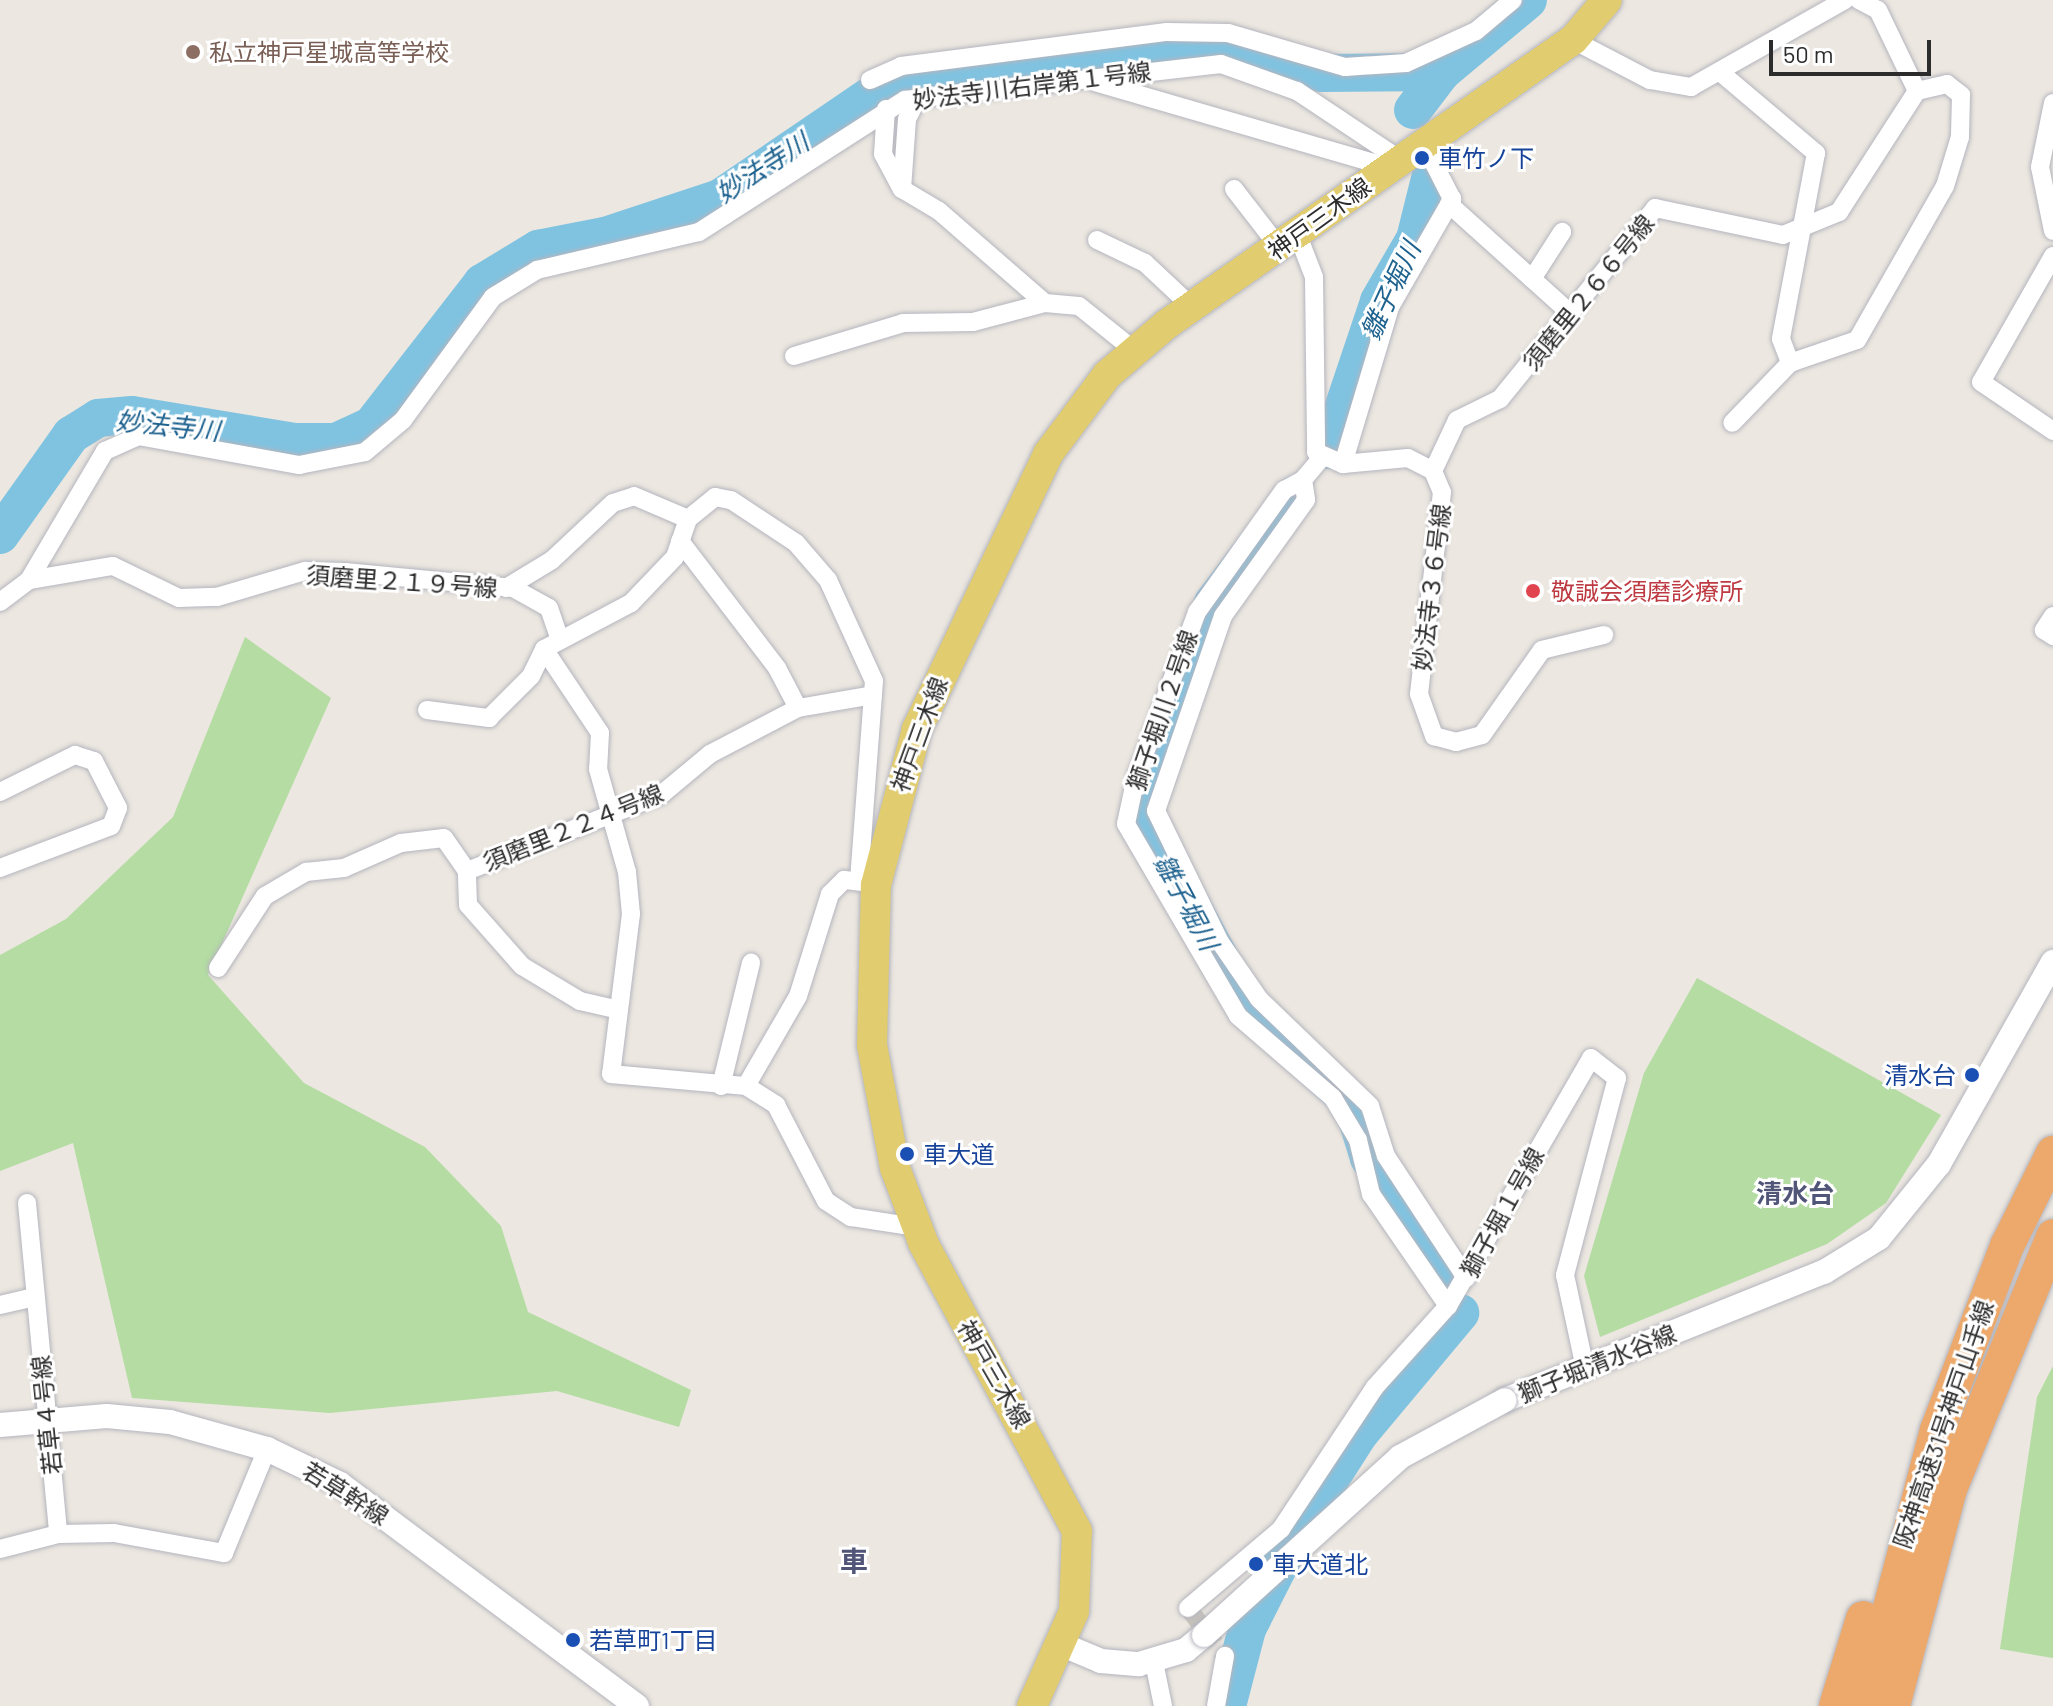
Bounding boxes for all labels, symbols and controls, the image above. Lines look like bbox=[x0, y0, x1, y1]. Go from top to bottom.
scale bar bbox=[1773, 24, 1935, 74]
place label: 私立神戸星城高等学校 bbox=[209, 38, 449, 66]
text: 50 m bbox=[1783, 39, 1834, 68]
marker: 私立神戸星城高等学校 bbox=[184, 43, 202, 61]
street label: 妙法寺川右岸第１号線 bbox=[911, 56, 1153, 114]
water label: 妙法寺川 bbox=[710, 126, 814, 208]
place label: 車竹ノ下 bbox=[1438, 144, 1534, 172]
marker: 車竹ノ下 bbox=[1413, 149, 1431, 167]
street label: 神戸三木線 bbox=[1262, 171, 1376, 265]
street label: 須磨里２６６号線 bbox=[1516, 208, 1660, 376]
water label: 雛子堀川 bbox=[1354, 236, 1426, 344]
water label: 妙法寺川 bbox=[115, 404, 221, 446]
street label: 妙法寺３６号線 bbox=[1406, 502, 1456, 672]
street label: 須磨里２１９号線 bbox=[305, 560, 499, 602]
place label: 敬誠会須磨診療所 bbox=[1551, 577, 1743, 605]
marker: 敬誠会須磨診療所 bbox=[1522, 580, 1544, 602]
street label: 獅子堀川２号線 bbox=[1121, 626, 1203, 794]
street label: 神戸三木線 bbox=[885, 673, 953, 795]
street label: 須磨里２２４号線 bbox=[479, 778, 667, 876]
water label: 雛子堀川 bbox=[1149, 849, 1225, 955]
place label: 清水台 bbox=[1884, 1061, 1956, 1089]
marker: 清水台 bbox=[1963, 1066, 1981, 1084]
place label: 車大道 bbox=[923, 1140, 995, 1168]
street label: 獅子堀１号線 bbox=[1454, 1142, 1550, 1282]
marker: 車大道 bbox=[898, 1145, 916, 1163]
district label: 清水台 bbox=[1756, 1177, 1834, 1209]
street label: 阪神高速31号神戸山手線 bbox=[1887, 1296, 1999, 1552]
street label: 神戸三木線 bbox=[953, 1315, 1037, 1433]
street label: 獅子堀清水谷線 bbox=[1514, 1318, 1680, 1408]
street label: 若草４号線 bbox=[25, 1354, 67, 1476]
street label: 若草幹線 bbox=[298, 1455, 394, 1531]
district label: 車 bbox=[840, 1543, 868, 1577]
place label: 車大道北 bbox=[1272, 1550, 1368, 1578]
marker: 車大道北 bbox=[1247, 1555, 1265, 1573]
place label: 若草町1丁目 bbox=[589, 1626, 717, 1654]
marker: 若草町1丁目 bbox=[564, 1631, 582, 1649]

